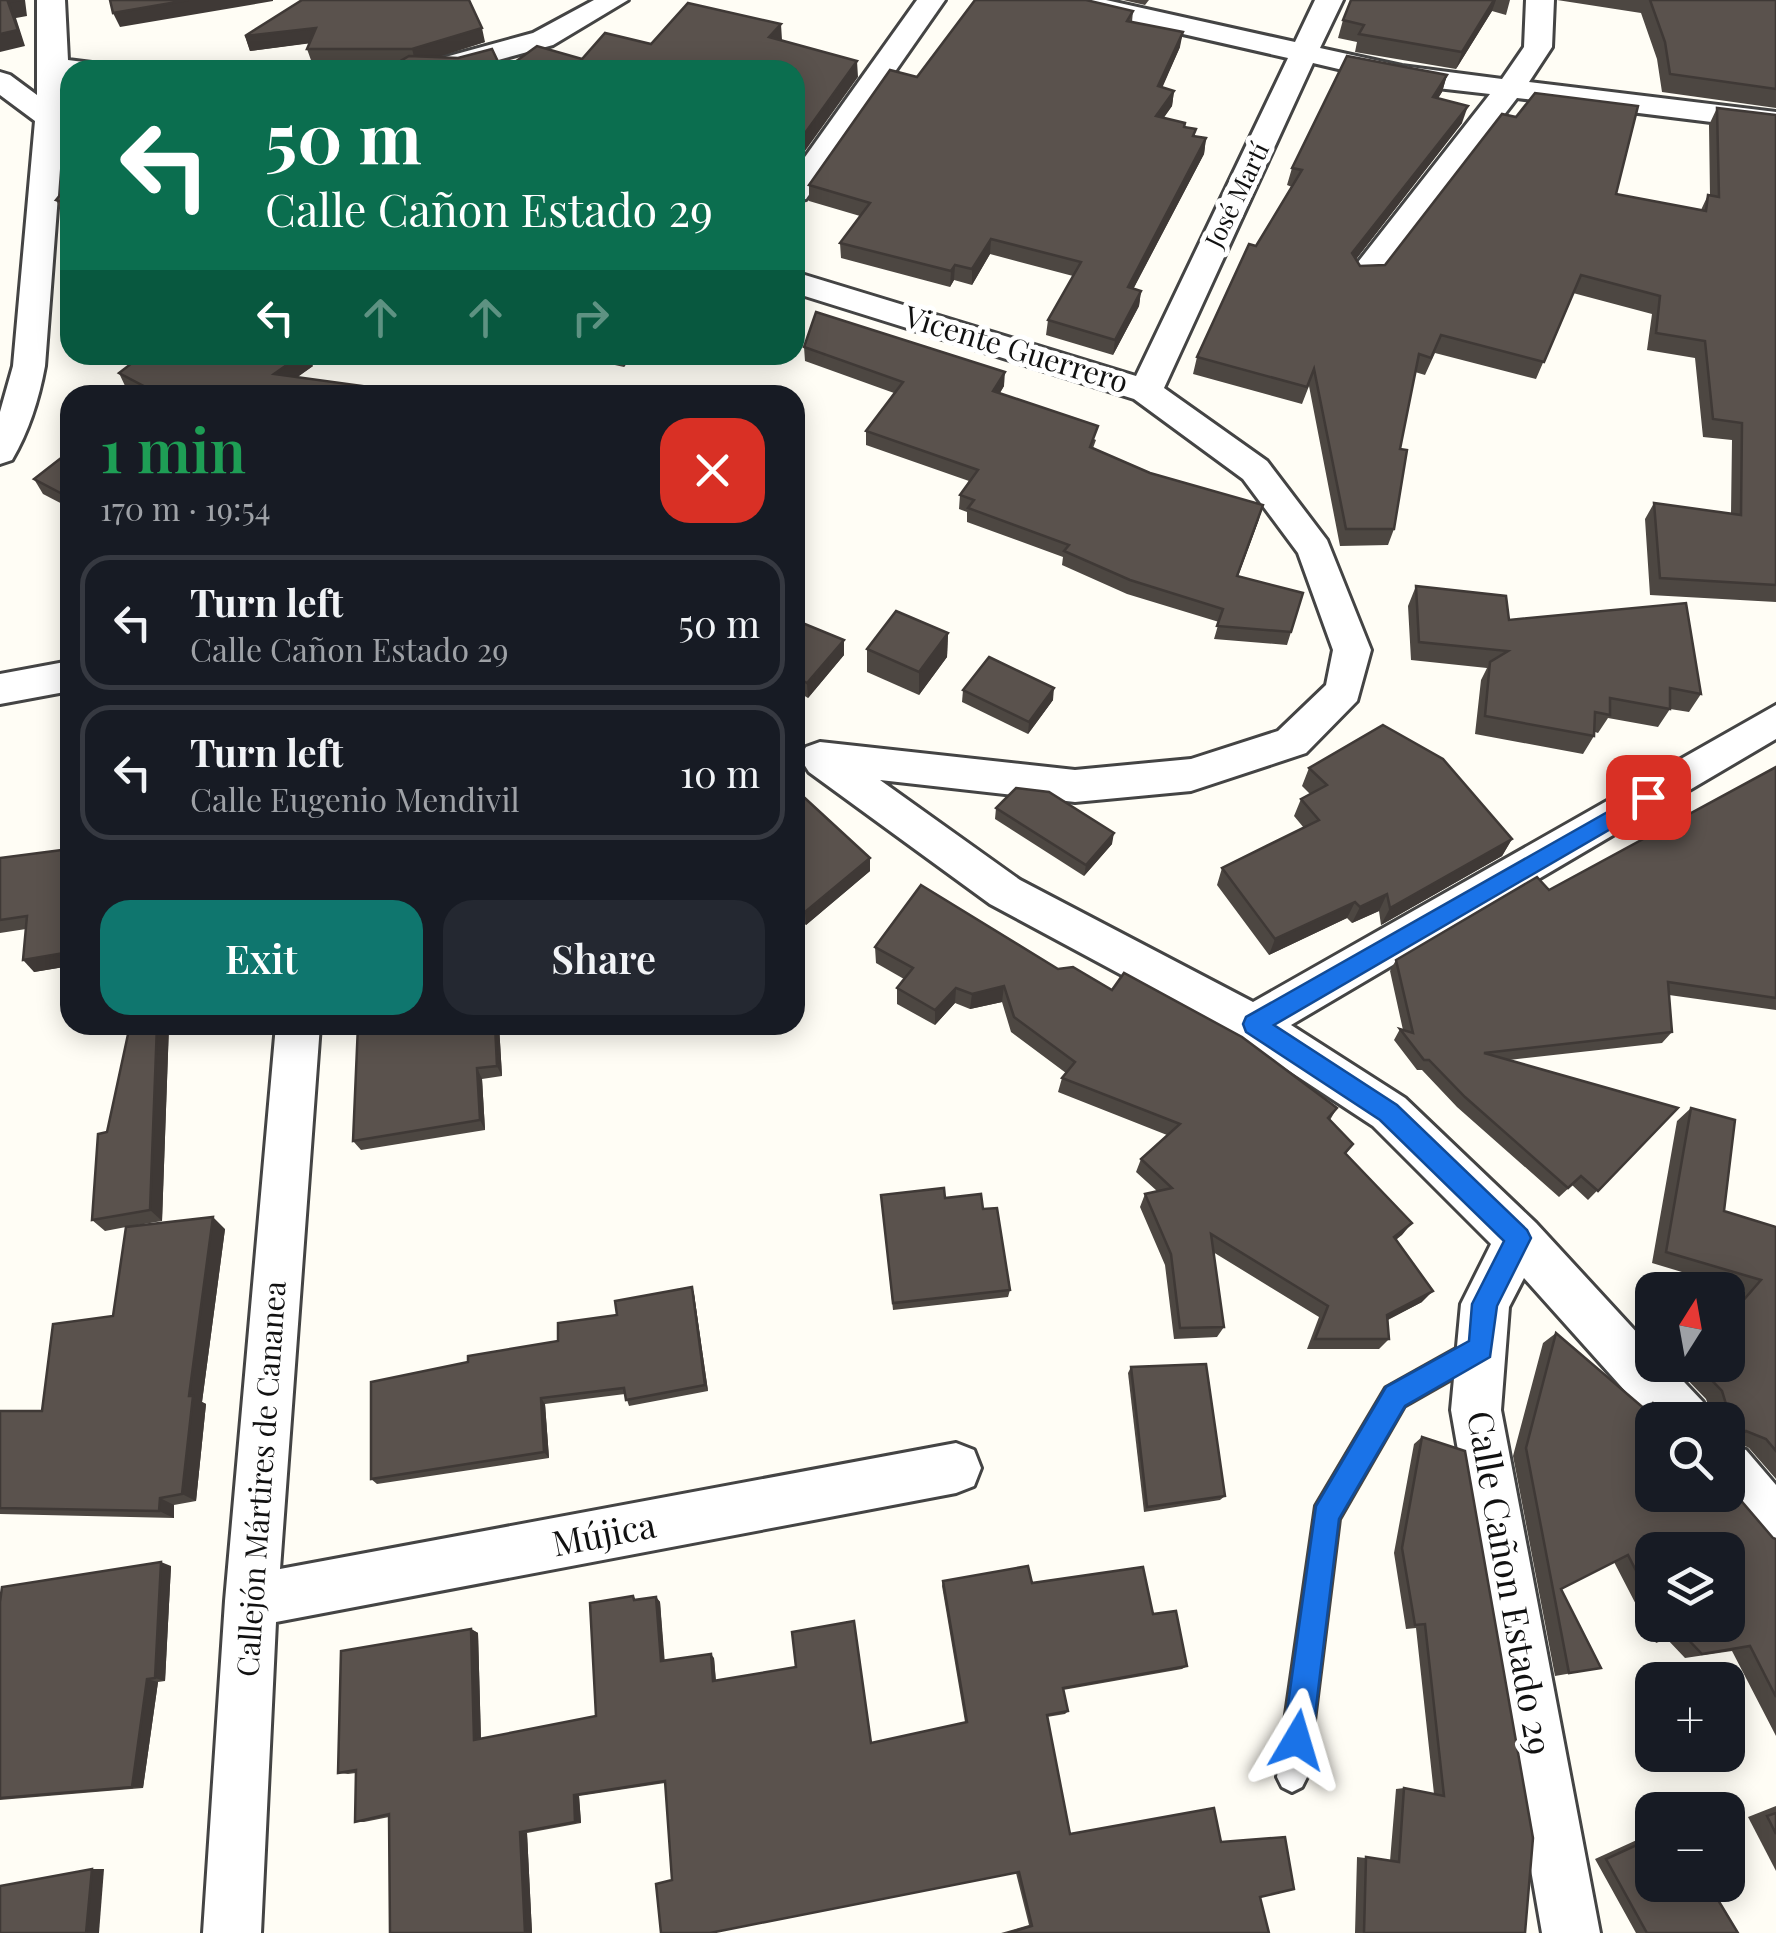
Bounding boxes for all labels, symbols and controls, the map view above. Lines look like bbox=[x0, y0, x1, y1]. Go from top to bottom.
text: 50 m bbox=[265, 88, 422, 182]
icon: left bbox=[100, 100, 230, 230]
street label: José Martí bbox=[1196, 136, 1275, 253]
text: Calle Cañon Estado 29 bbox=[265, 178, 713, 238]
icon: left bbox=[248, 290, 303, 345]
icon: ahead bbox=[353, 290, 408, 345]
icon: ahead bbox=[458, 290, 513, 345]
icon: right bbox=[563, 290, 618, 345]
street label: Vicente Guerrero bbox=[899, 295, 1133, 401]
text: 1 min bbox=[100, 408, 246, 488]
button: close bbox=[660, 418, 765, 523]
text: 170 m · 19:54 bbox=[100, 486, 271, 529]
text: Turn left bbox=[190, 576, 343, 627]
icon: left bbox=[105, 595, 160, 650]
text: 50 m bbox=[678, 597, 760, 648]
text: Calle Cañon Estado 29 bbox=[190, 627, 509, 670]
text: Turn left bbox=[190, 726, 343, 777]
icon: left bbox=[105, 745, 160, 800]
text: 10 m bbox=[680, 747, 760, 798]
pin bbox=[1606, 755, 1691, 840]
icon: arrive bbox=[1621, 770, 1676, 825]
text: Calle Eugenio Mendivil bbox=[190, 777, 520, 820]
button: Exit bbox=[100, 900, 423, 1015]
button: Share bbox=[443, 900, 765, 1015]
north arrow bbox=[1635, 1272, 1745, 1382]
map controls bbox=[1635, 1272, 1745, 1902]
street label: Callejón Mártires de Cananea bbox=[226, 1280, 294, 1678]
button: search bbox=[1635, 1402, 1745, 1512]
street label: Calle Cañon Estado 29 bbox=[1458, 1407, 1565, 1758]
street label: Mújica bbox=[548, 1499, 660, 1566]
button: layers bbox=[1635, 1532, 1745, 1642]
button: + bbox=[1635, 1662, 1745, 1772]
position arrow bbox=[1245, 1688, 1349, 1792]
button: − bbox=[1635, 1792, 1745, 1902]

